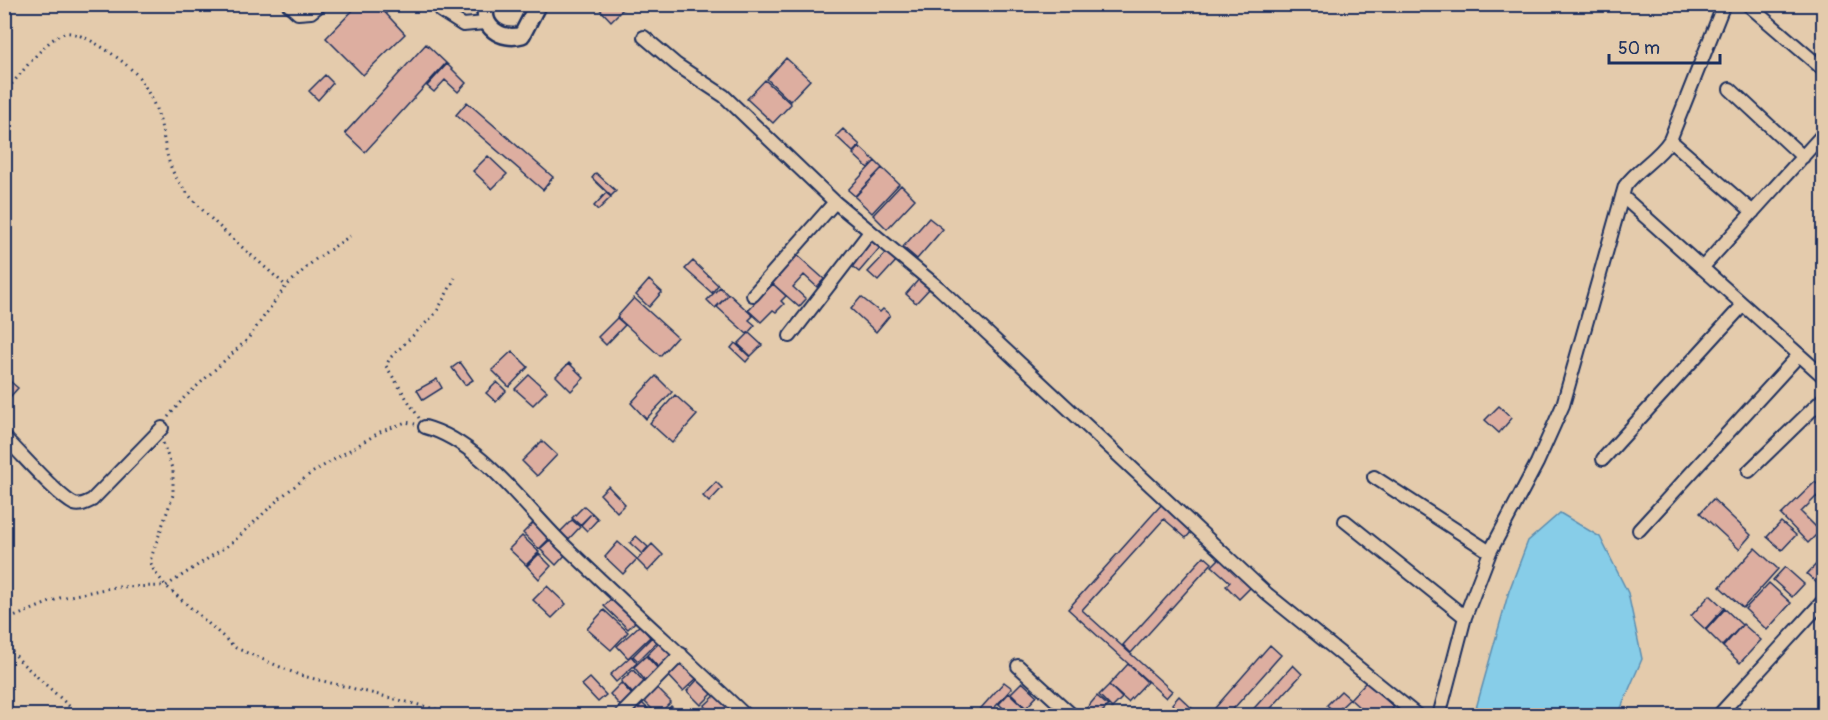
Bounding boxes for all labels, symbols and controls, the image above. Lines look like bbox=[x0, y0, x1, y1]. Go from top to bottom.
scale bar bbox=[1609, 27, 1720, 65]
text: 50 m bbox=[1618, 37, 1660, 60]

